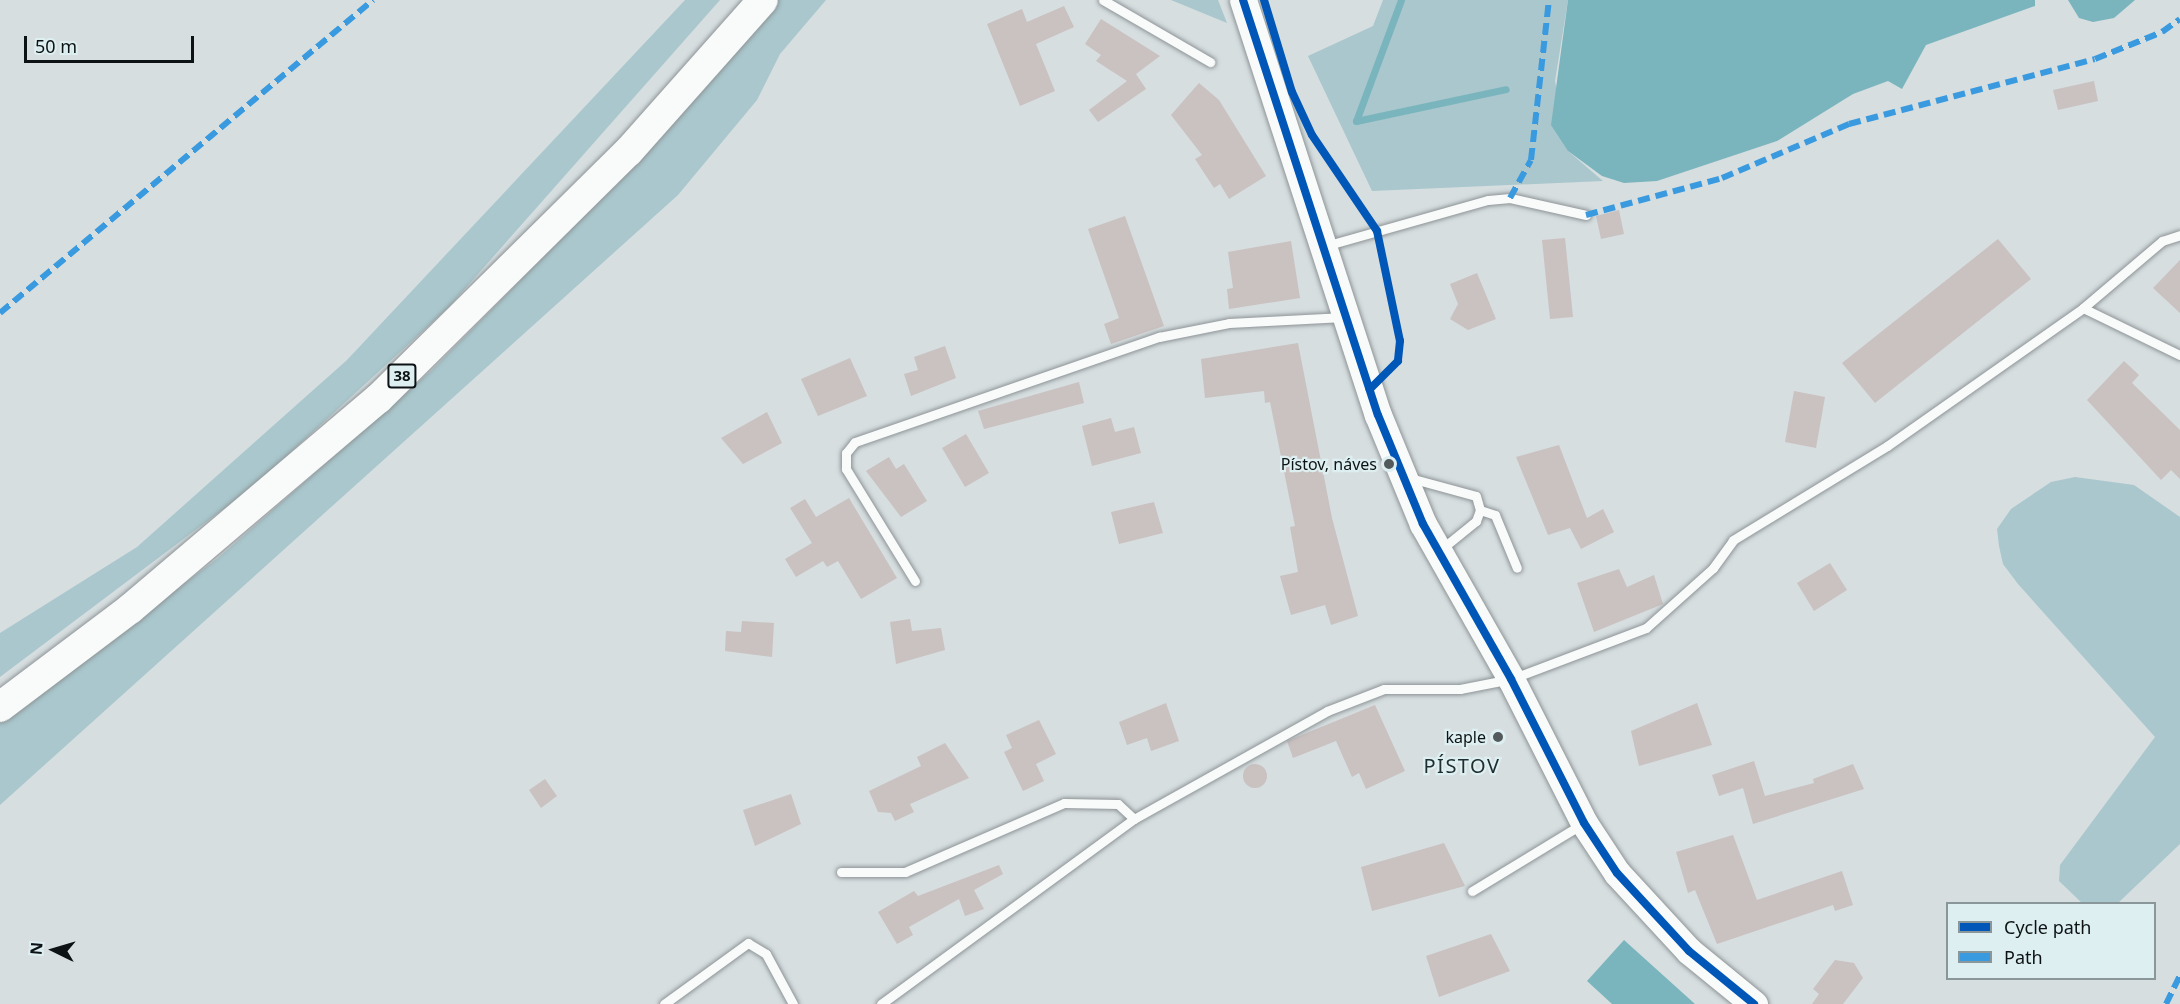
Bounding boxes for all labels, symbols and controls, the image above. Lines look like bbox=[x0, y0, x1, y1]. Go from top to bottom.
scale bar bbox=[27, 24, 196, 62]
text: 50 m bbox=[35, 34, 77, 58]
road number: 38 bbox=[387, 364, 417, 388]
place label: Pístov, náves bbox=[1281, 454, 1377, 474]
marker: Pístov, náves bbox=[1382, 457, 1396, 471]
place label: kaple bbox=[1445, 727, 1486, 747]
marker: kaple bbox=[1491, 730, 1505, 744]
district label: PÍSTOV bbox=[1424, 753, 1500, 777]
legend bbox=[1946, 902, 2156, 980]
text: Cycle path bbox=[2004, 915, 2091, 939]
north arrow bbox=[24, 920, 84, 980]
text: N bbox=[25, 941, 48, 956]
text: Path bbox=[2004, 945, 2043, 969]

